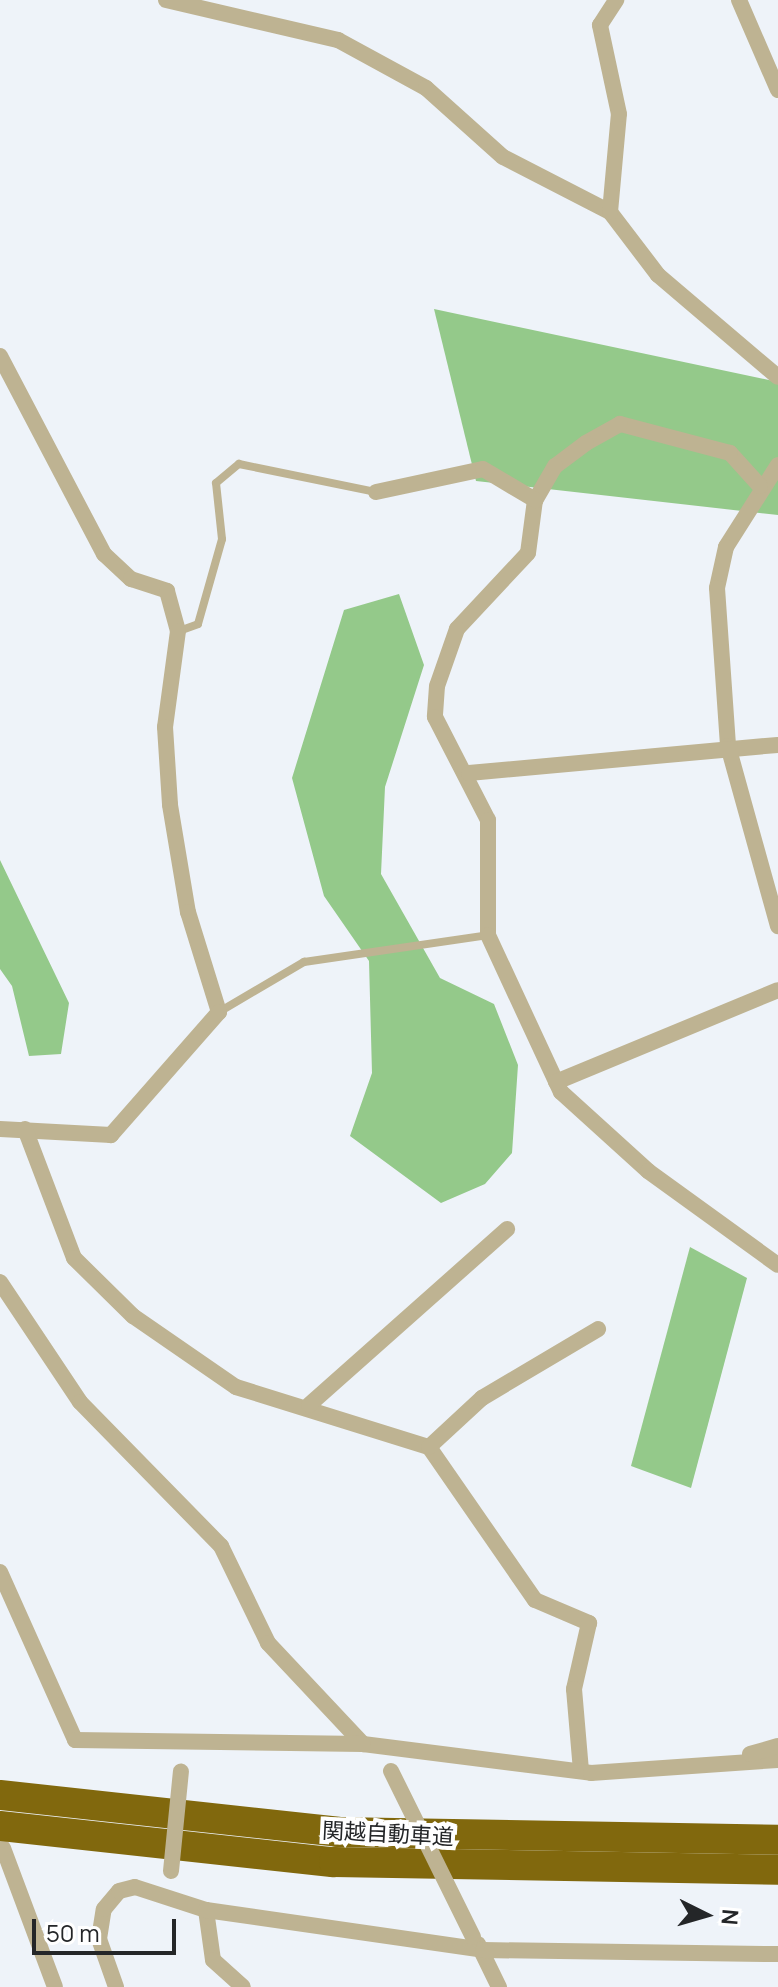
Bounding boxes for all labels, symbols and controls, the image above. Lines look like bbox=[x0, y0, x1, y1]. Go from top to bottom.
street label: 関越自動車道 bbox=[321, 1817, 455, 1851]
north arrow bbox=[666, 1875, 746, 1955]
scale bar bbox=[36, 1903, 180, 1953]
text: N bbox=[714, 1908, 746, 1926]
text: 50 m bbox=[46, 1916, 100, 1949]

